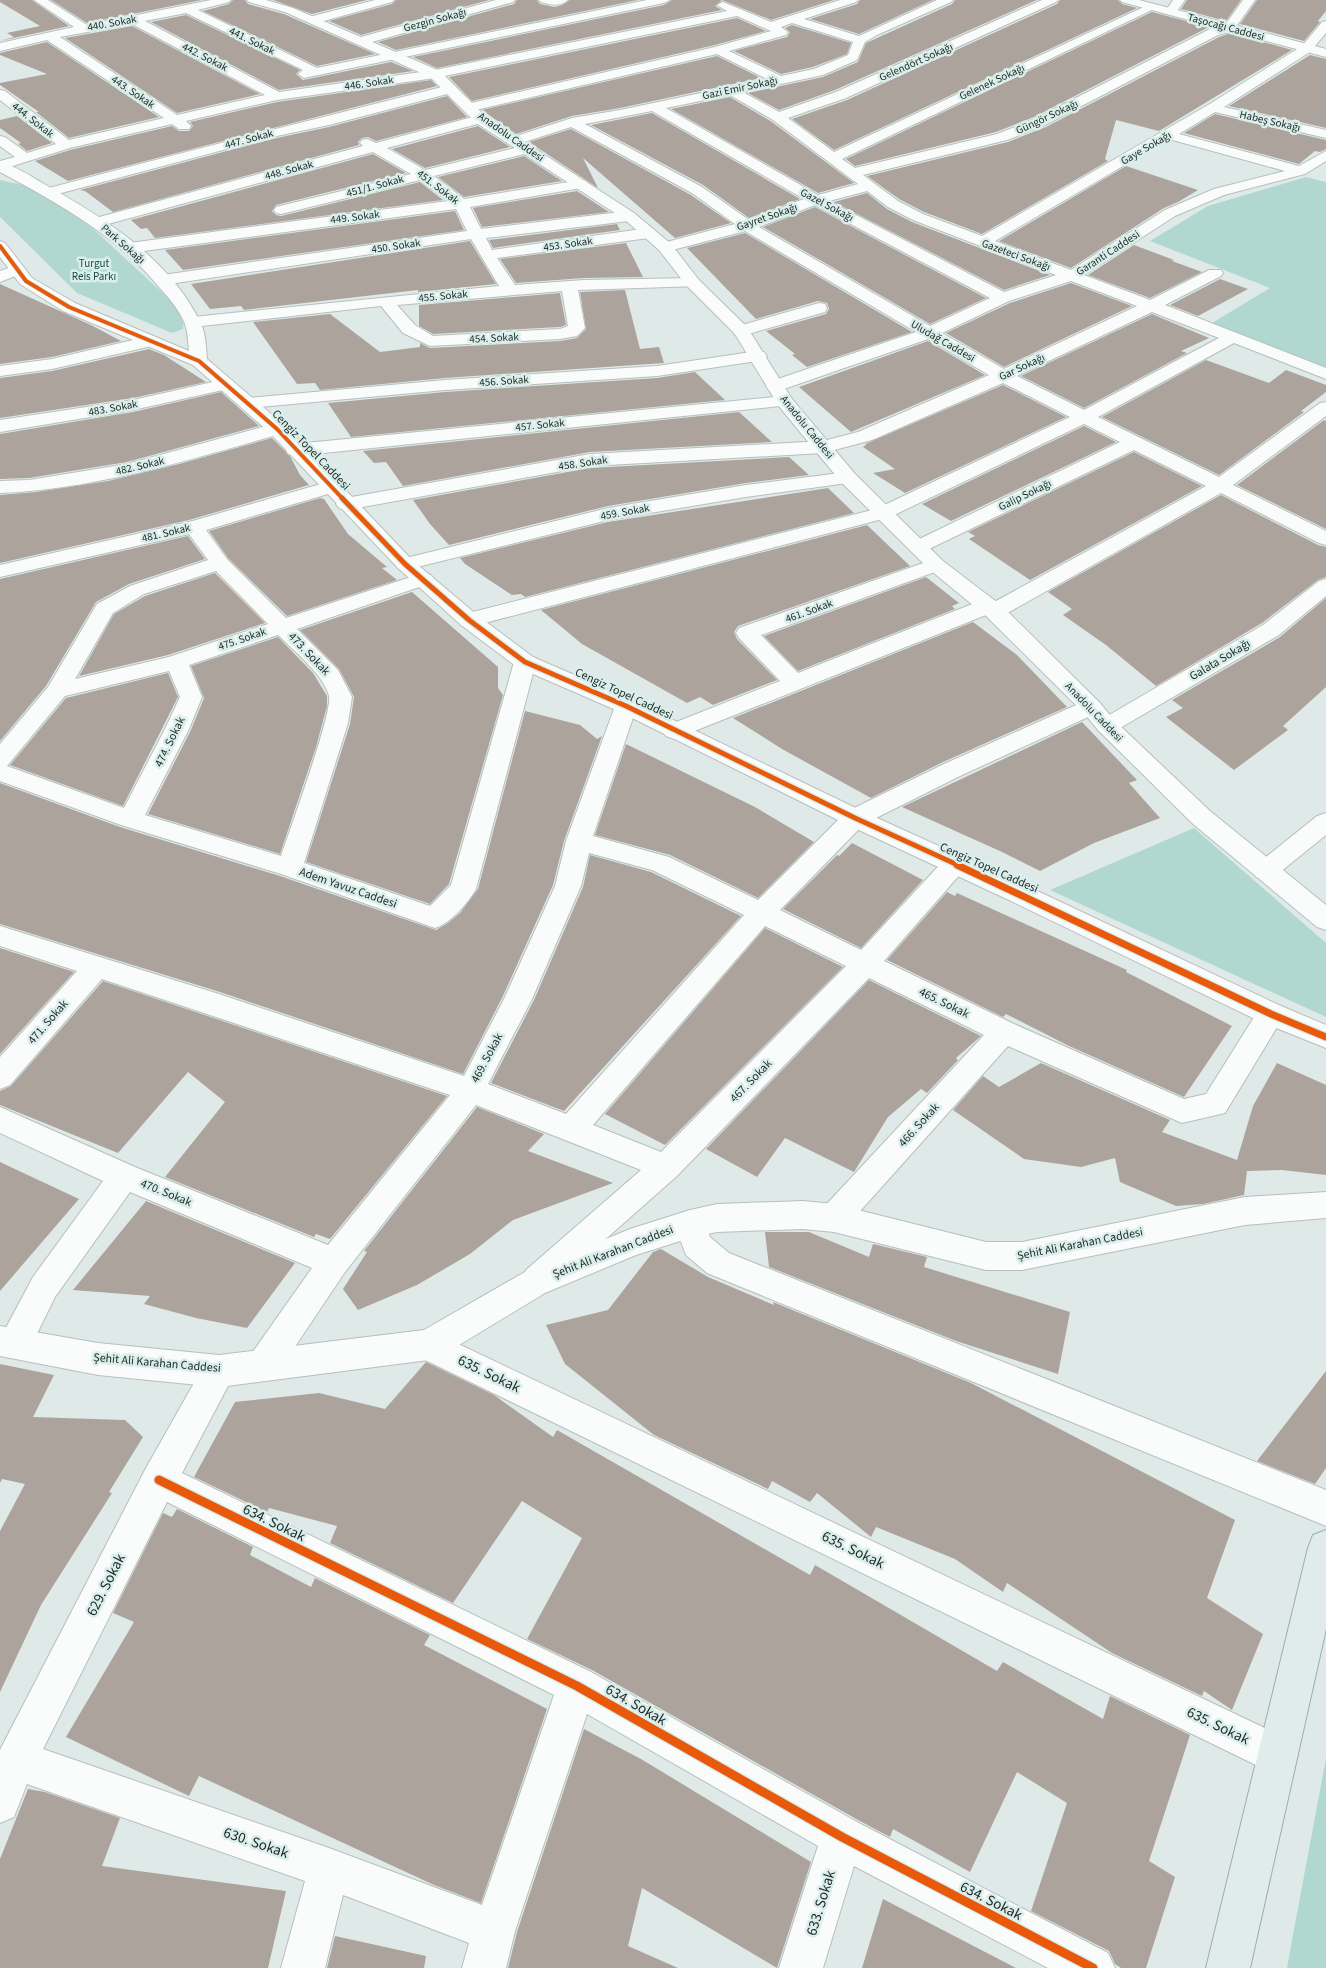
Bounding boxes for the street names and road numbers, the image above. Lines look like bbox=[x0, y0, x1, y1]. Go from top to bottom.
street label: Gezgin Sokağı bbox=[402, 4, 468, 36]
street label: Taşocağı Caddesi bbox=[1186, 10, 1266, 44]
street label: 440. Sokak bbox=[86, 11, 138, 35]
street label: 441. Sokak bbox=[226, 23, 278, 59]
street label: 442. Sokak bbox=[180, 39, 231, 75]
street label: Gelendört Sokağı bbox=[877, 39, 955, 85]
street label: Gelenek Sokağı bbox=[957, 60, 1027, 104]
street label: 443. Sokak bbox=[108, 72, 158, 112]
street label: 446. Sokak bbox=[343, 72, 395, 94]
street label: Gazi Emir Sokağı bbox=[701, 73, 779, 103]
street label: Güngör Sokağı bbox=[1013, 96, 1081, 138]
street label: 444. Sokak bbox=[9, 99, 58, 141]
street label: Habeş Sokağı bbox=[1238, 107, 1302, 135]
street label: Anadolu Caddesi bbox=[475, 109, 547, 165]
street label: 447. Sokak bbox=[223, 125, 275, 153]
street label: Gaye Sokağı bbox=[1118, 127, 1174, 169]
street label: 448. Sokak bbox=[263, 156, 315, 184]
street label: 451. Sokak bbox=[414, 166, 463, 208]
street label: 451/1. Sokak bbox=[345, 171, 406, 201]
street label: Gazel Sokağı bbox=[798, 185, 856, 225]
street label: Gayret Sokağı bbox=[735, 200, 799, 234]
street label: 449. Sokak bbox=[330, 206, 381, 227]
street label: Park Sokağı bbox=[98, 221, 148, 267]
street label: Garanti Caddesi bbox=[1073, 227, 1143, 279]
street label: 453. Sokak bbox=[542, 233, 594, 255]
street label: 450. Sokak bbox=[370, 235, 422, 257]
street label: Gazeteci Sokağı bbox=[980, 236, 1052, 274]
street label: 455. Sokak bbox=[418, 286, 469, 306]
street label: Uludağ Caddesi bbox=[908, 316, 978, 366]
street label: 454. Sokak bbox=[469, 329, 520, 347]
street label: Gar Sokağı bbox=[996, 350, 1048, 384]
street label: 456. Sokak bbox=[479, 372, 530, 390]
street label: Anadolu Caddesi bbox=[777, 392, 837, 462]
street label: 483. Sokak bbox=[87, 396, 139, 420]
street label: Cengiz Topel Caddesi bbox=[268, 406, 354, 494]
street label: 457. Sokak bbox=[515, 415, 566, 435]
street label: 458. Sokak bbox=[557, 452, 609, 474]
street label: 482. Sokak bbox=[114, 453, 166, 479]
street label: Galip Sokağı bbox=[996, 476, 1054, 514]
street label: 459. Sokak bbox=[599, 500, 651, 524]
street label: 481. Sokak bbox=[140, 520, 192, 546]
street label: 461. Sokak bbox=[783, 595, 835, 627]
street label: 475. Sokak bbox=[216, 624, 268, 654]
street label: 473. Sokak bbox=[284, 629, 334, 679]
street label: Galata Sokağı bbox=[1186, 635, 1254, 685]
street label: Cengiz Topel Caddesi bbox=[572, 664, 676, 724]
street label: Anadolu Caddesi bbox=[1062, 679, 1126, 745]
street label: 474. Sokak bbox=[151, 714, 189, 770]
street label: Cengiz Topel Caddesi bbox=[937, 839, 1041, 897]
street label: Adem Yavuz Caddesi bbox=[297, 863, 399, 913]
street label: 465. Sokak bbox=[916, 984, 972, 1022]
street label: 471. Sokak bbox=[24, 996, 72, 1048]
street label: 469. Sokak bbox=[467, 1030, 507, 1086]
street label: 467. Sokak bbox=[726, 1056, 776, 1106]
street label: 466. Sokak bbox=[895, 1099, 943, 1151]
street label: 470. Sokak bbox=[138, 1175, 194, 1211]
street label: Şehit Ali Karahan Caddesi bbox=[550, 1221, 676, 1283]
street label: Şehit Ali Karahan Caddesi bbox=[1016, 1223, 1144, 1265]
street label: Şehit Ali Karahan Caddesi bbox=[93, 1349, 221, 1377]
street label: 635. Sokak bbox=[454, 1350, 524, 1398]
street label: 634. Sokak bbox=[239, 1499, 309, 1547]
street label: 635. Sokak bbox=[818, 1526, 888, 1574]
street label: 629. Sokak bbox=[81, 1550, 131, 1620]
street label: 634. Sokak bbox=[602, 1679, 671, 1731]
street label: 635. Sokak bbox=[1183, 1702, 1253, 1750]
street label: 630. Sokak bbox=[221, 1822, 292, 1864]
street label: 633. Sokak bbox=[801, 1867, 841, 1938]
street label: 634. Sokak bbox=[956, 1876, 1026, 1926]

